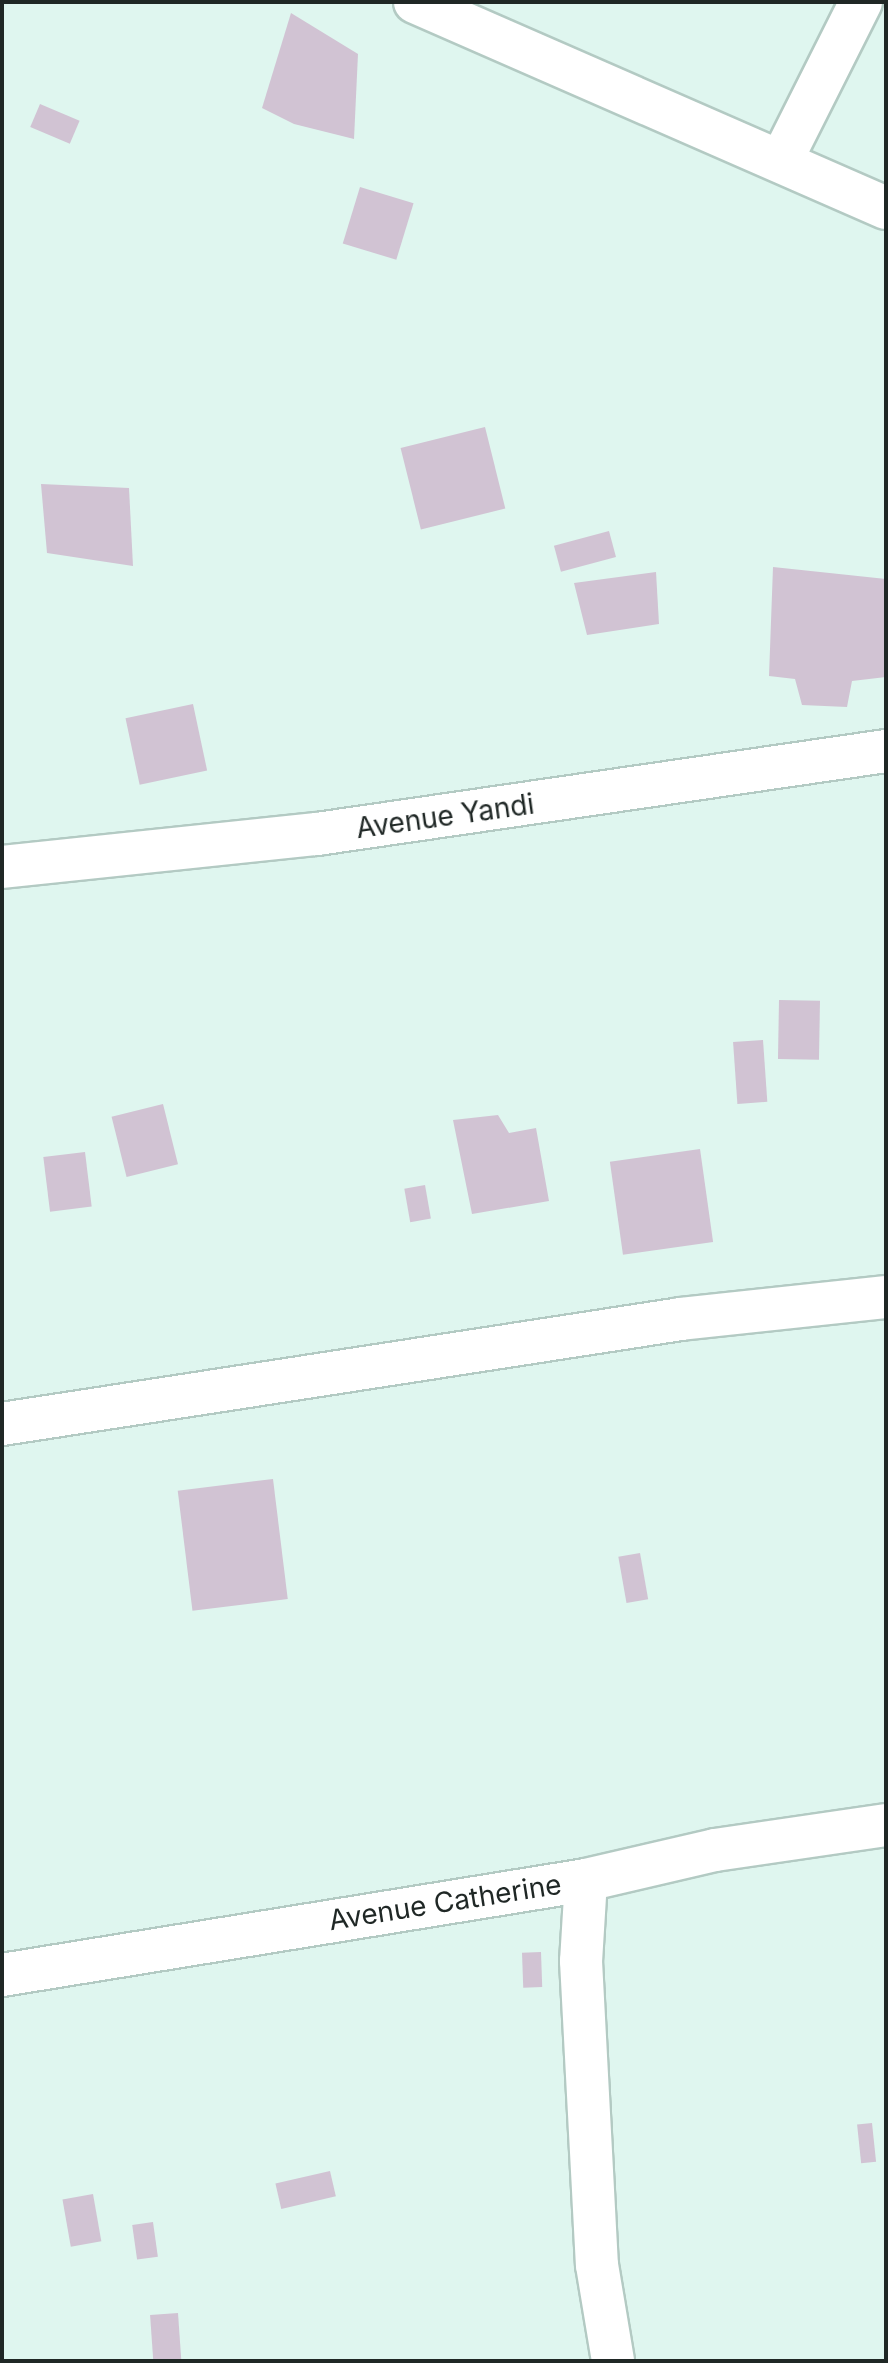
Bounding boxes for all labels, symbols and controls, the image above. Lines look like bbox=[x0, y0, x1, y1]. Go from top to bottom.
street label: Avenue Yandi bbox=[354, 787, 536, 845]
street label: Avenue Catherine bbox=[326, 1867, 564, 1937]

